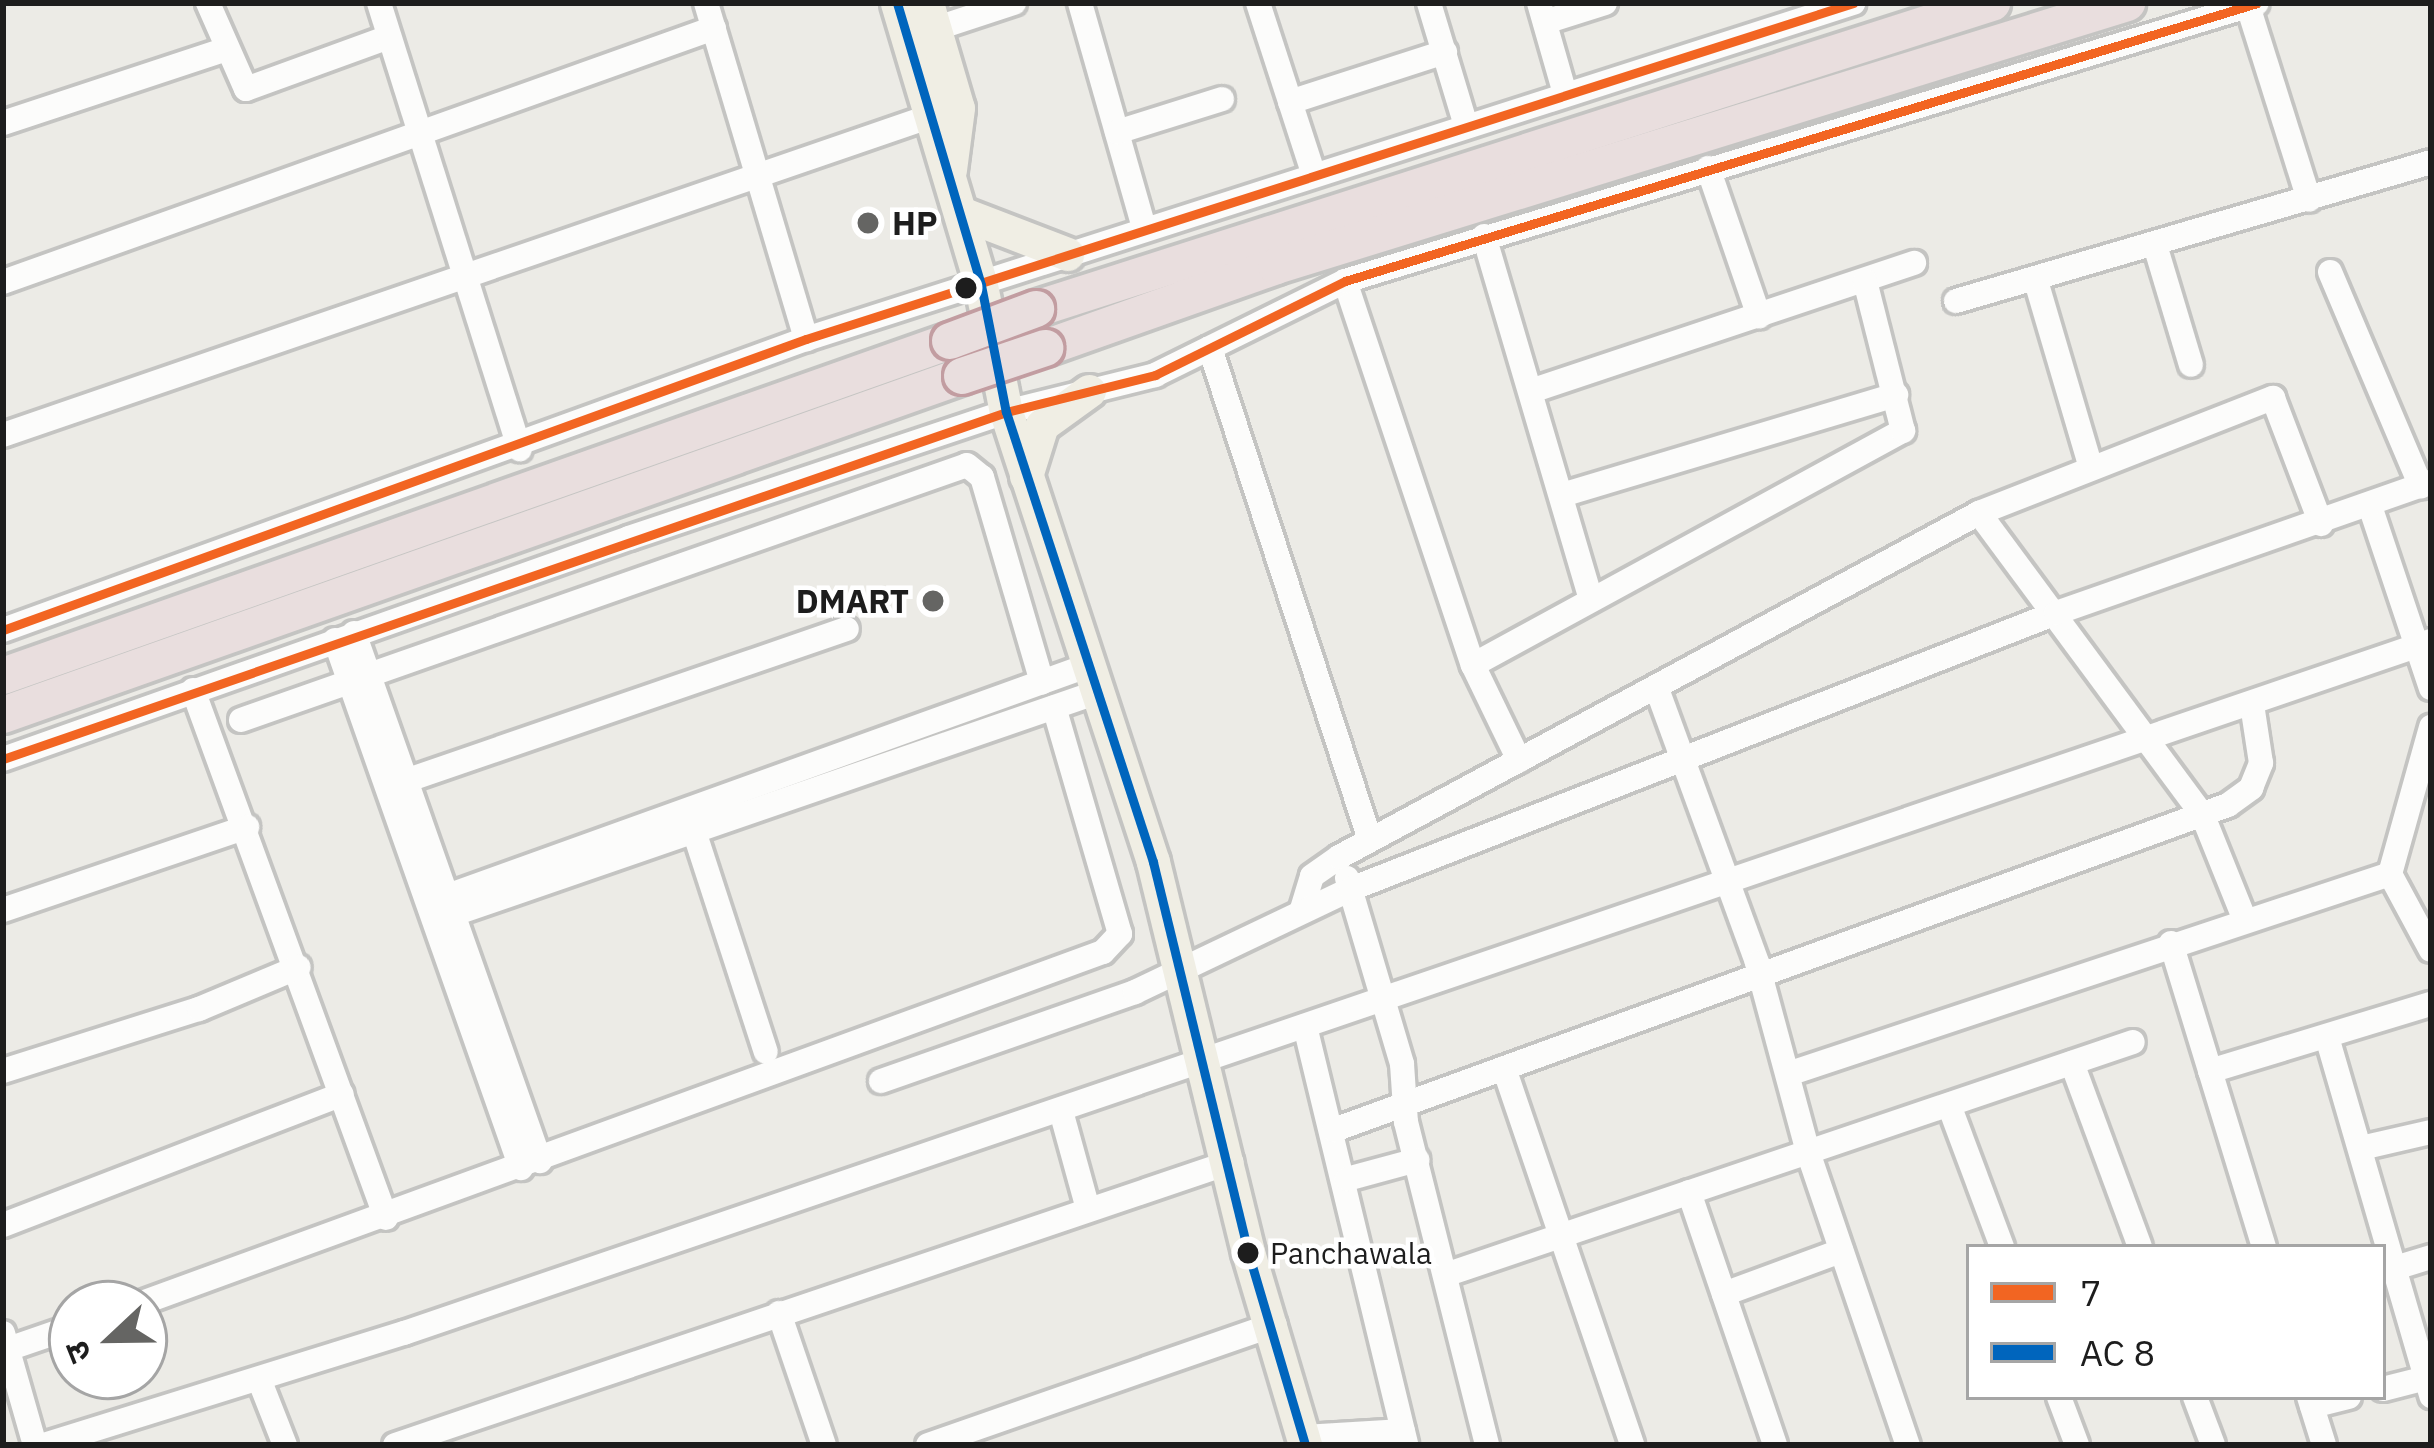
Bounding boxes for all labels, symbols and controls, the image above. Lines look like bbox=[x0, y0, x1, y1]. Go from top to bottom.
place label: HP bbox=[892, 203, 938, 243]
marker: HP bbox=[855, 210, 881, 236]
unlabelled marker bbox=[955, 277, 977, 299]
place label: DMART bbox=[796, 581, 909, 621]
marker: DMART bbox=[920, 588, 946, 614]
place label: Panchawala bbox=[1270, 1235, 1432, 1271]
marker: Panchawala bbox=[1237, 1242, 1259, 1264]
legend bbox=[1966, 1244, 2386, 1400]
text: 7 bbox=[2080, 1269, 2102, 1316]
north arrow bbox=[48, 1280, 168, 1400]
text: AC 8 bbox=[2080, 1329, 2155, 1376]
text: उ bbox=[53, 1336, 100, 1370]

